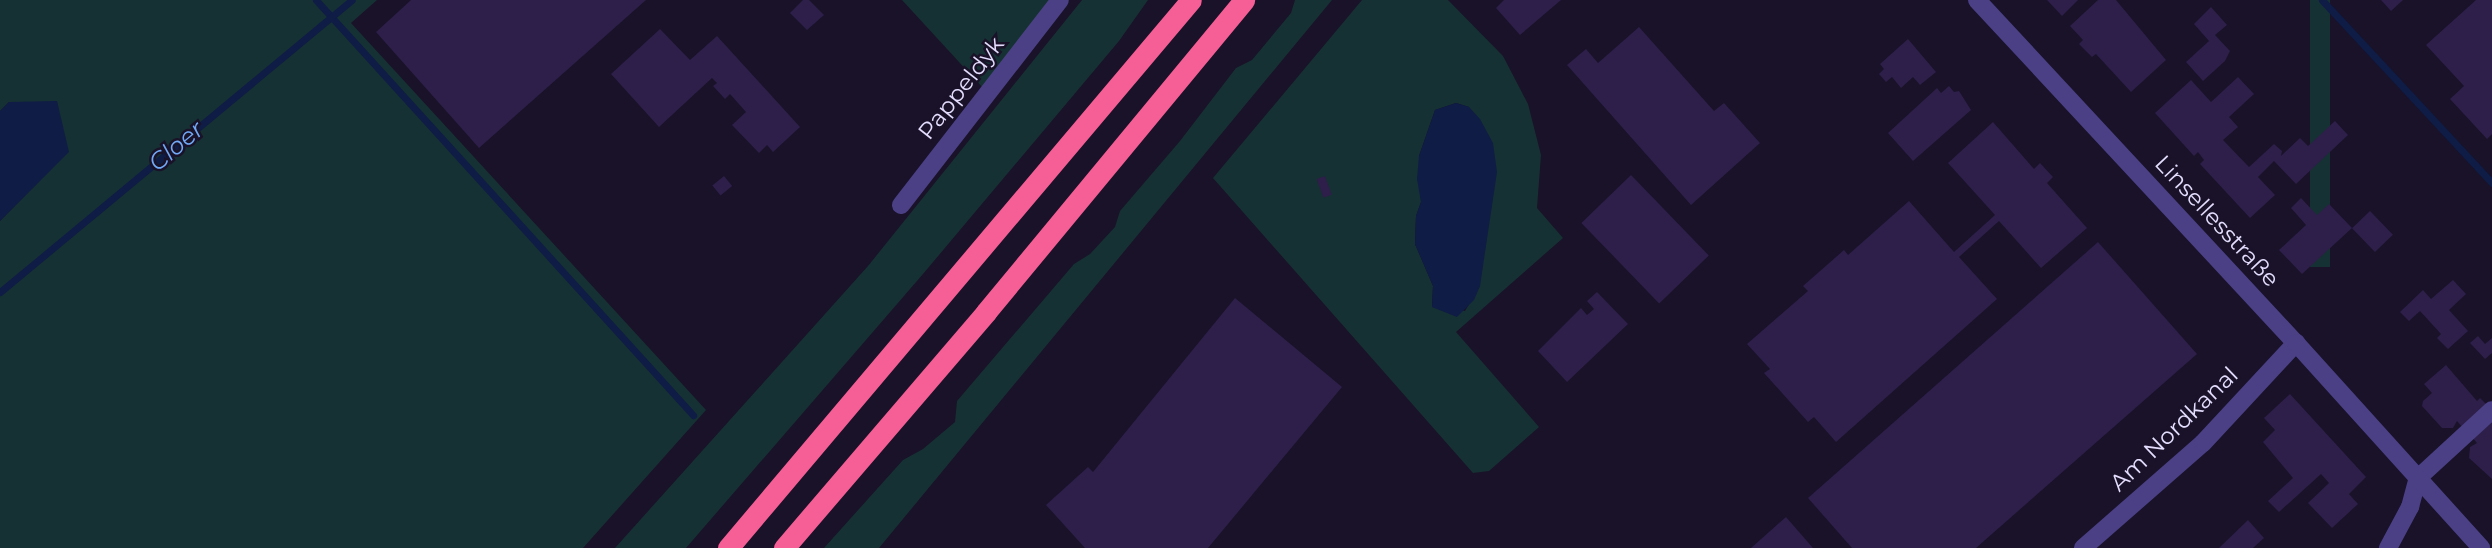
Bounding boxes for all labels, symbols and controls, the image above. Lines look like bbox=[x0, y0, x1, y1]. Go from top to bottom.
street label: Pappeldyk bbox=[912, 31, 1010, 145]
water label: Cloer bbox=[143, 115, 209, 177]
street label: Linsellesstraße bbox=[2149, 150, 2285, 292]
street label: Am Nordkanal bbox=[2104, 361, 2244, 497]

